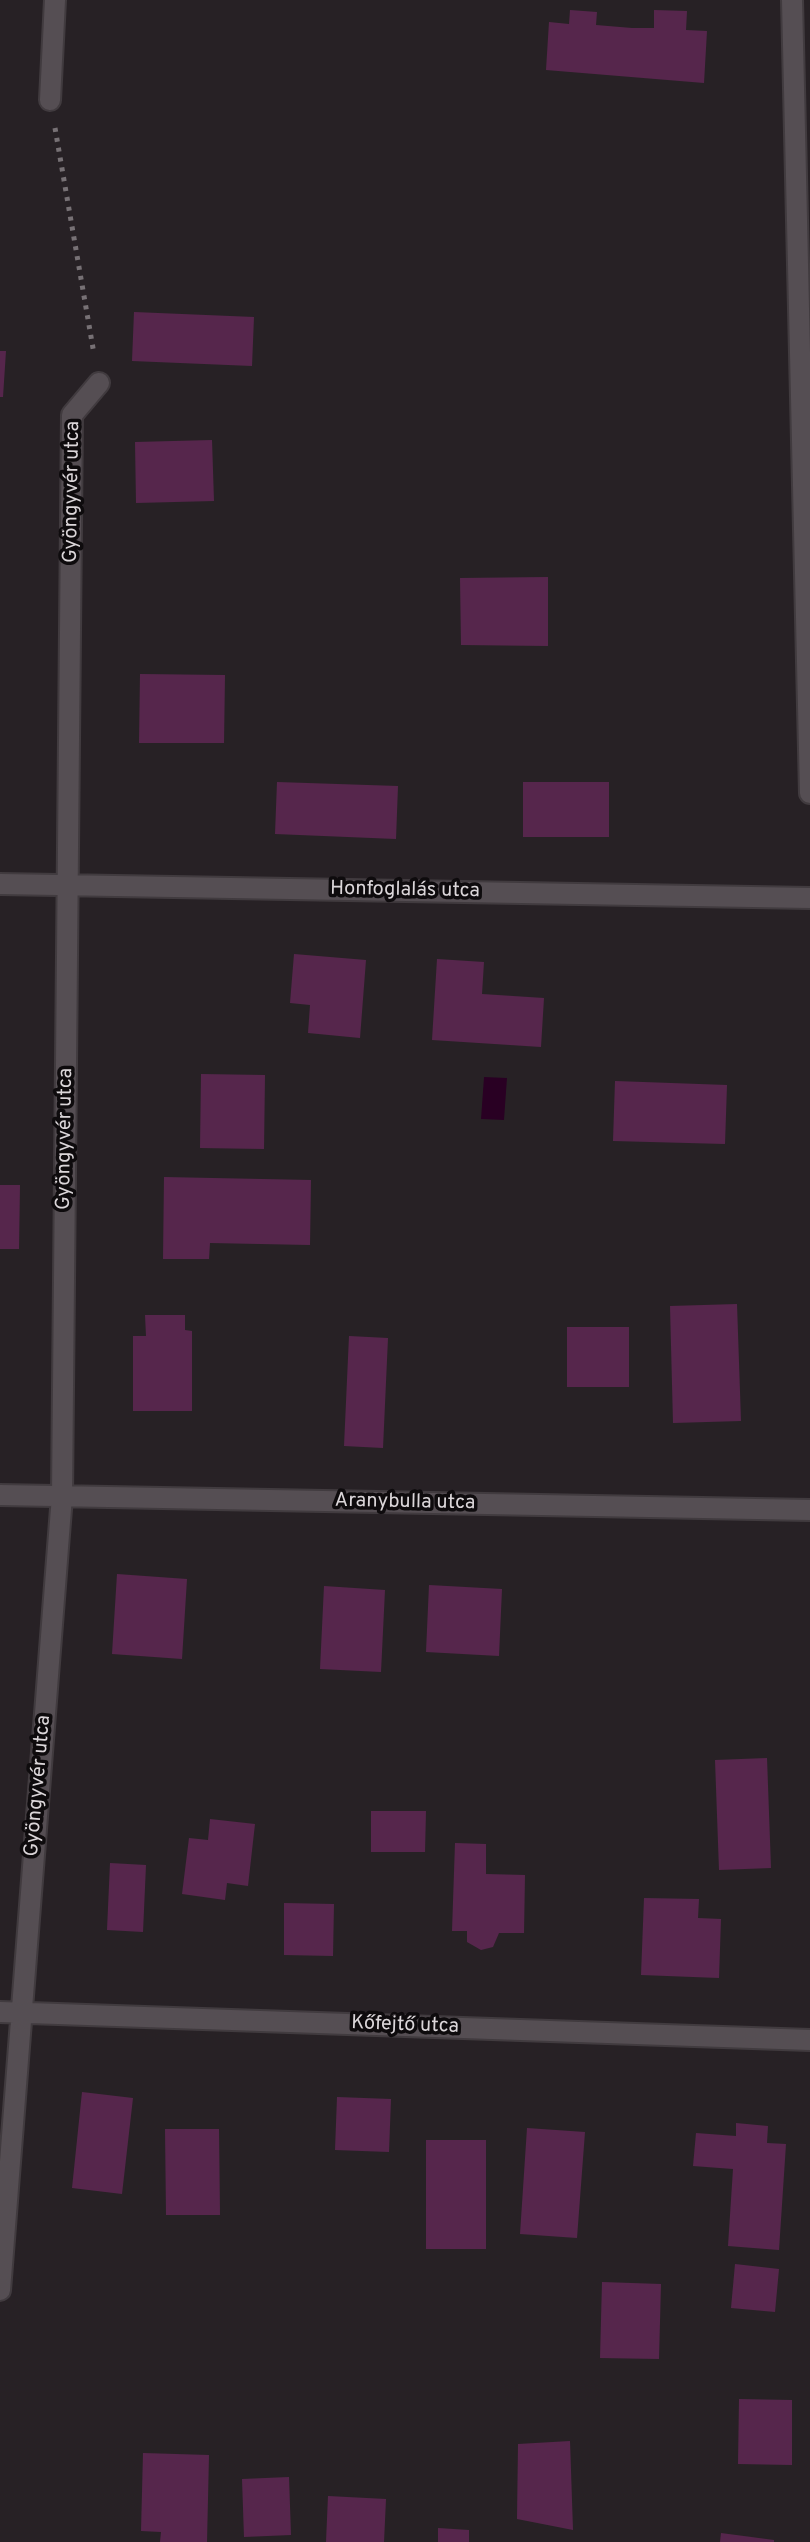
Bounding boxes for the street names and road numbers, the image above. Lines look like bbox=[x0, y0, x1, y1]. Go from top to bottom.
street label: Gyöngyvér utca bbox=[60, 421, 86, 563]
street label: Honfoglalás utca bbox=[330, 878, 480, 904]
street label: Gyöngyvér utca bbox=[53, 1068, 79, 1210]
street label: Aranybulla utca bbox=[334, 1490, 476, 1516]
street label: Gyöngyvér utca bbox=[21, 1714, 57, 1858]
street label: Kőfejtő utca bbox=[351, 2012, 459, 2040]

